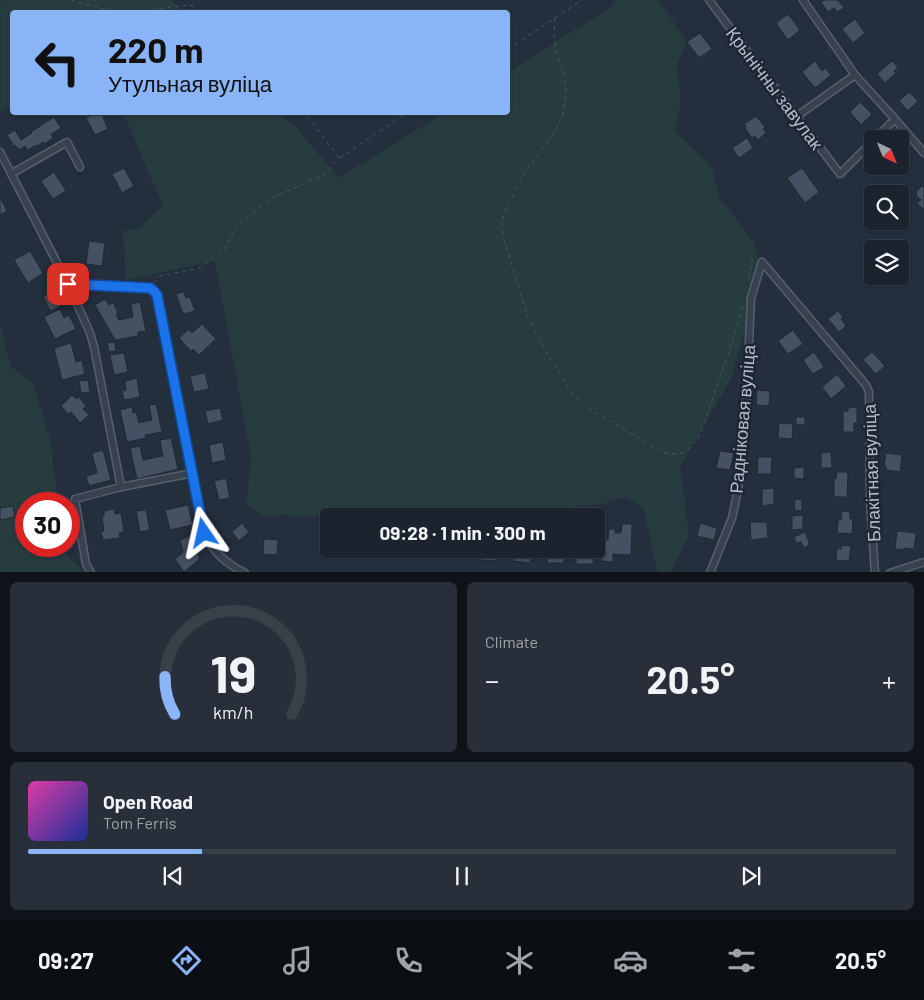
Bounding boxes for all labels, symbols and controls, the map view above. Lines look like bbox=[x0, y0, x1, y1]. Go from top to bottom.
street label: Крынічны завулак bbox=[722, 22, 828, 154]
text: 220 m bbox=[108, 28, 203, 70]
icon: left bbox=[25, 30, 90, 95]
text: Утульная вуліца bbox=[108, 70, 272, 96]
north arrow bbox=[864, 130, 909, 175]
map controls bbox=[864, 130, 909, 285]
button: search bbox=[864, 185, 909, 230]
button: layers bbox=[864, 240, 909, 285]
pin bbox=[47, 263, 89, 305]
icon: arrive bbox=[54, 270, 82, 298]
street label: Радніковая вуліца bbox=[725, 343, 760, 494]
street label: Блакітная вуліца bbox=[858, 403, 884, 542]
speed limit sign: 30 bbox=[15, 492, 80, 557]
position arrow bbox=[177, 506, 229, 558]
text: 09:28 · 1 min · 300 m bbox=[379, 521, 546, 544]
text: Climate bbox=[485, 632, 538, 651]
text: 19 bbox=[210, 641, 257, 703]
text: 20.5° bbox=[647, 656, 734, 702]
text: − bbox=[485, 663, 499, 697]
text: + bbox=[882, 663, 896, 697]
text: km/h bbox=[213, 701, 254, 723]
text: Open Road bbox=[103, 790, 193, 813]
text: Tom Ferris bbox=[103, 813, 177, 832]
icon: previous bbox=[159, 862, 187, 890]
icon: pause bbox=[448, 862, 476, 890]
icon: next bbox=[737, 862, 765, 890]
icon: directions bbox=[169, 943, 204, 978]
icon: music bbox=[280, 943, 315, 978]
icon: phone bbox=[391, 943, 426, 978]
icon: climate bbox=[502, 943, 537, 978]
icon: car bbox=[613, 943, 648, 978]
icon: filters bbox=[724, 943, 759, 978]
text: 09:27 bbox=[38, 947, 93, 973]
text: 20.5° bbox=[835, 947, 886, 973]

